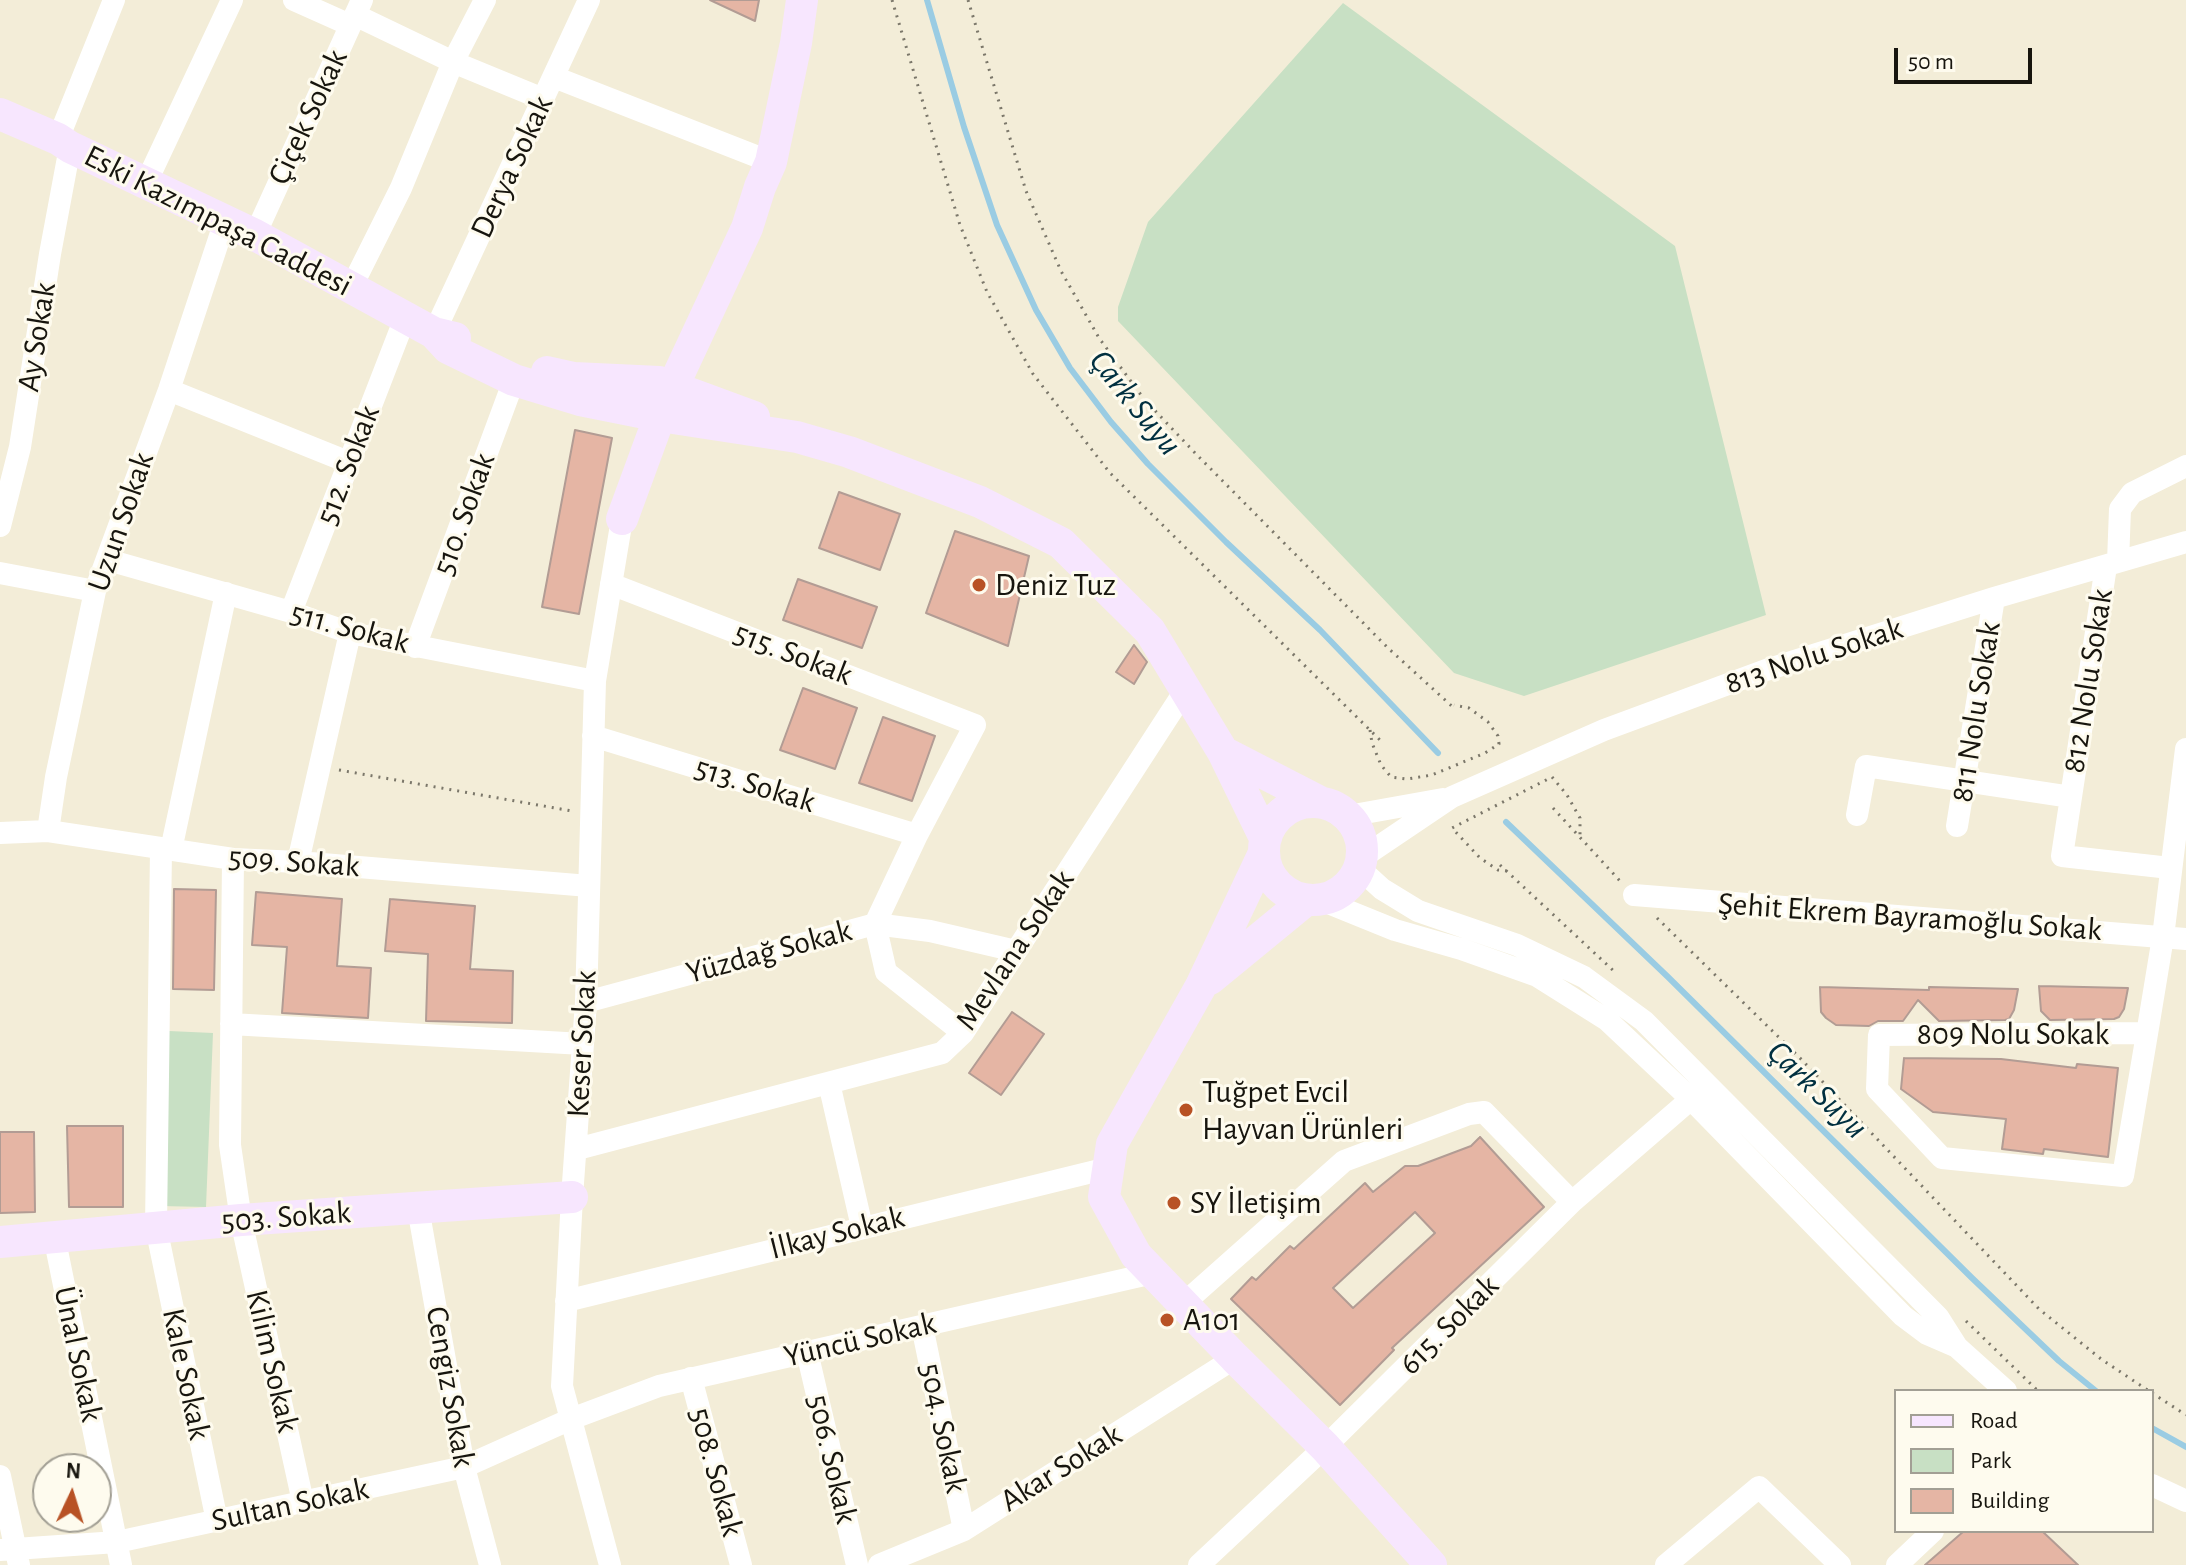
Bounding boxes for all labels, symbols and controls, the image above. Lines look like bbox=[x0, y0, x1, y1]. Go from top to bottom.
scale bar bbox=[1898, 32, 2036, 82]
street label: Çiçek Sokak bbox=[260, 43, 356, 191]
text: 50 m bbox=[1908, 50, 1954, 74]
street label: Derya Sokak bbox=[462, 90, 562, 244]
street label: Eski Kazımpaşa Caddesi bbox=[78, 137, 358, 305]
street label: Ay Sokak bbox=[9, 280, 65, 394]
water label: Çark Suyu bbox=[1080, 342, 1190, 464]
street label: 512. Sokak bbox=[308, 400, 388, 530]
street label: Uzun Sokak bbox=[79, 447, 163, 597]
street label: 510. Sokak bbox=[424, 448, 504, 580]
place label: Deniz Tuz bbox=[995, 566, 1116, 604]
marker: Deniz Tuz bbox=[970, 576, 988, 594]
street label: 812 Nolu Sokak bbox=[2054, 586, 2122, 776]
street label: 511. Sokak bbox=[286, 594, 414, 662]
street label: 813 Nolu Sokak bbox=[1720, 609, 1908, 703]
street label: 515. Sokak bbox=[728, 614, 858, 694]
street label: 811 Nolu Sokak bbox=[1943, 619, 2009, 805]
street label: 513. Sokak bbox=[690, 749, 820, 821]
street label: 509. Sokak bbox=[227, 838, 361, 886]
street label: Mevlana Sokak bbox=[947, 862, 1083, 1038]
street label: Şehit Ekrem Bayramoğlu Sokak bbox=[1717, 884, 2103, 950]
street label: Yüzdağ Sokak bbox=[682, 912, 856, 992]
street label: Keser Sokak bbox=[559, 969, 605, 1119]
street label: 809 Nolu Sokak bbox=[1917, 1015, 2109, 1053]
water label: Çark Suyu bbox=[1758, 1032, 1876, 1148]
place label: Tuğpet Evcil Hayvan Ürünleri bbox=[1202, 1073, 1404, 1148]
marker: Tuğpet Evcil Hayvan Ürünleri bbox=[1177, 1101, 1195, 1119]
place label: SY İletişim bbox=[1190, 1184, 1322, 1222]
street label: 503. Sokak bbox=[220, 1193, 352, 1241]
marker: SY İletişim bbox=[1165, 1194, 1183, 1212]
street label: İlkay Sokak bbox=[766, 1198, 908, 1268]
street label: 615. Sokak bbox=[1391, 1267, 1507, 1383]
street label: Ünal Sokak bbox=[45, 1283, 111, 1425]
street label: Kilim Sokak bbox=[237, 1286, 307, 1436]
place label: A101 bbox=[1183, 1301, 1240, 1339]
street label: Cengiz Sokak bbox=[417, 1304, 483, 1470]
street label: Yüncü Sokak bbox=[780, 1304, 940, 1376]
street label: Kale Sokak bbox=[153, 1305, 219, 1443]
marker: A101 bbox=[1158, 1311, 1176, 1329]
street label: 504. Sokak bbox=[911, 1360, 975, 1496]
legend bbox=[1894, 1389, 2154, 1533]
street label: 506. Sokak bbox=[799, 1391, 865, 1527]
street label: 508. Sokak bbox=[680, 1403, 752, 1541]
text: Road bbox=[1970, 1409, 2018, 1433]
street label: Akar Sokak bbox=[993, 1416, 1129, 1520]
text: Park bbox=[1970, 1449, 2011, 1473]
north arrow bbox=[32, 1453, 112, 1533]
text: N bbox=[65, 1460, 82, 1483]
street label: Sultan Sokak bbox=[208, 1470, 372, 1540]
text: Building bbox=[1970, 1489, 2049, 1513]

